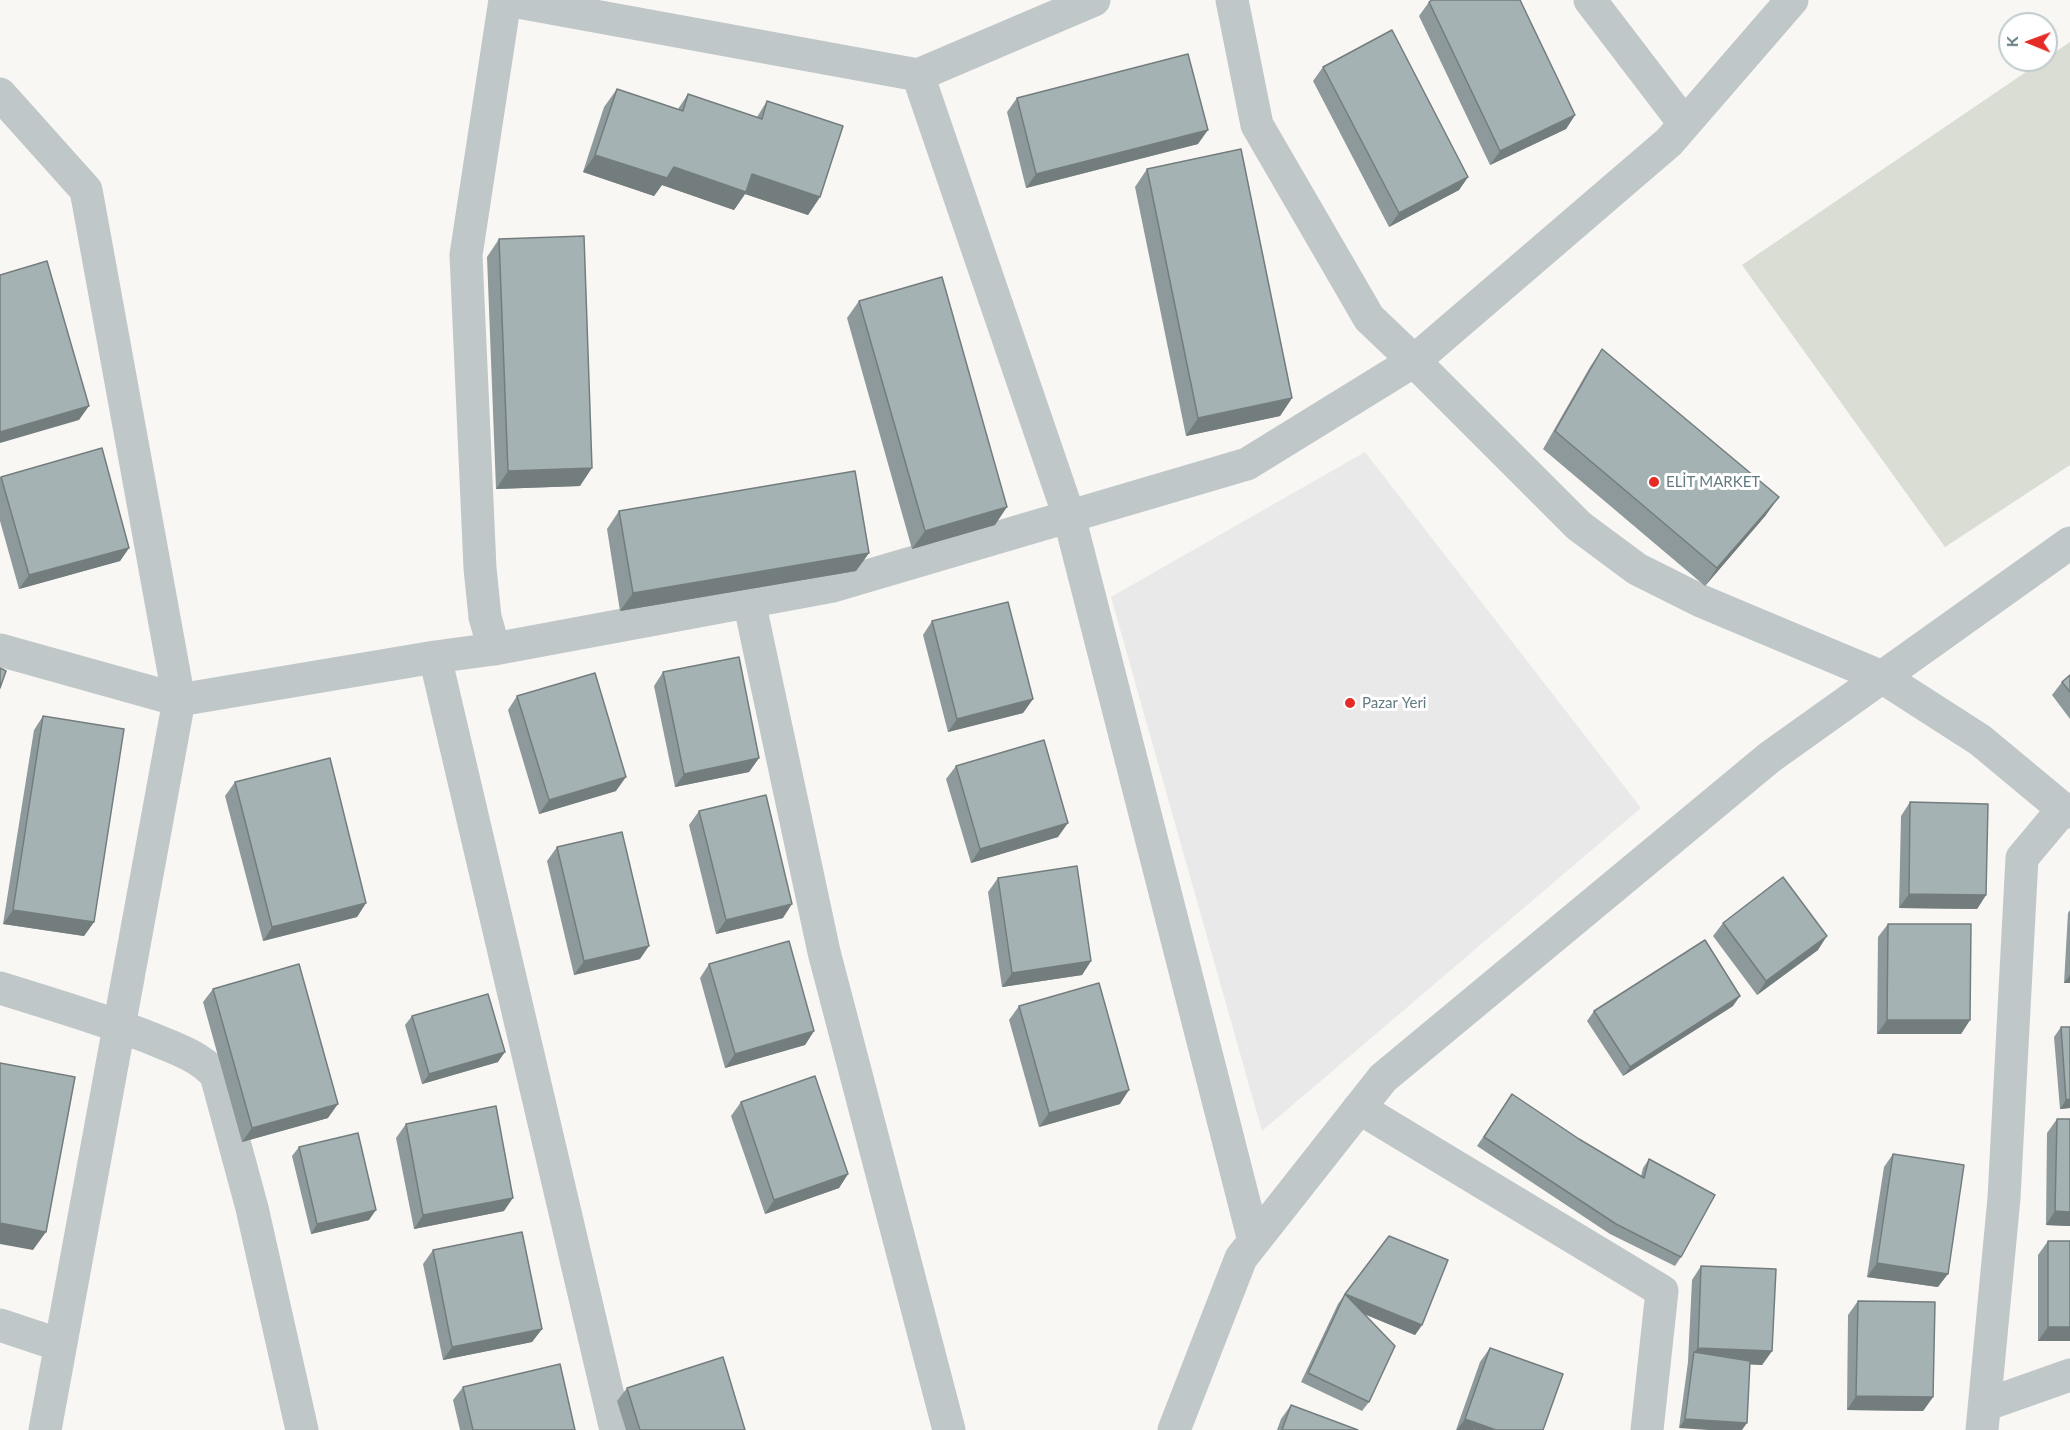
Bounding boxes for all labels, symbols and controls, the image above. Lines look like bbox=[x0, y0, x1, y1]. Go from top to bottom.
north arrow bbox=[1998, 12, 2058, 72]
text: K bbox=[2002, 36, 2021, 47]
place label: ELİT MARKET bbox=[1666, 473, 1760, 491]
marker: ELİT MARKET bbox=[1647, 475, 1661, 489]
place label: Pazar Yeri bbox=[1362, 694, 1426, 712]
marker: Pazar Yeri bbox=[1343, 696, 1357, 710]

